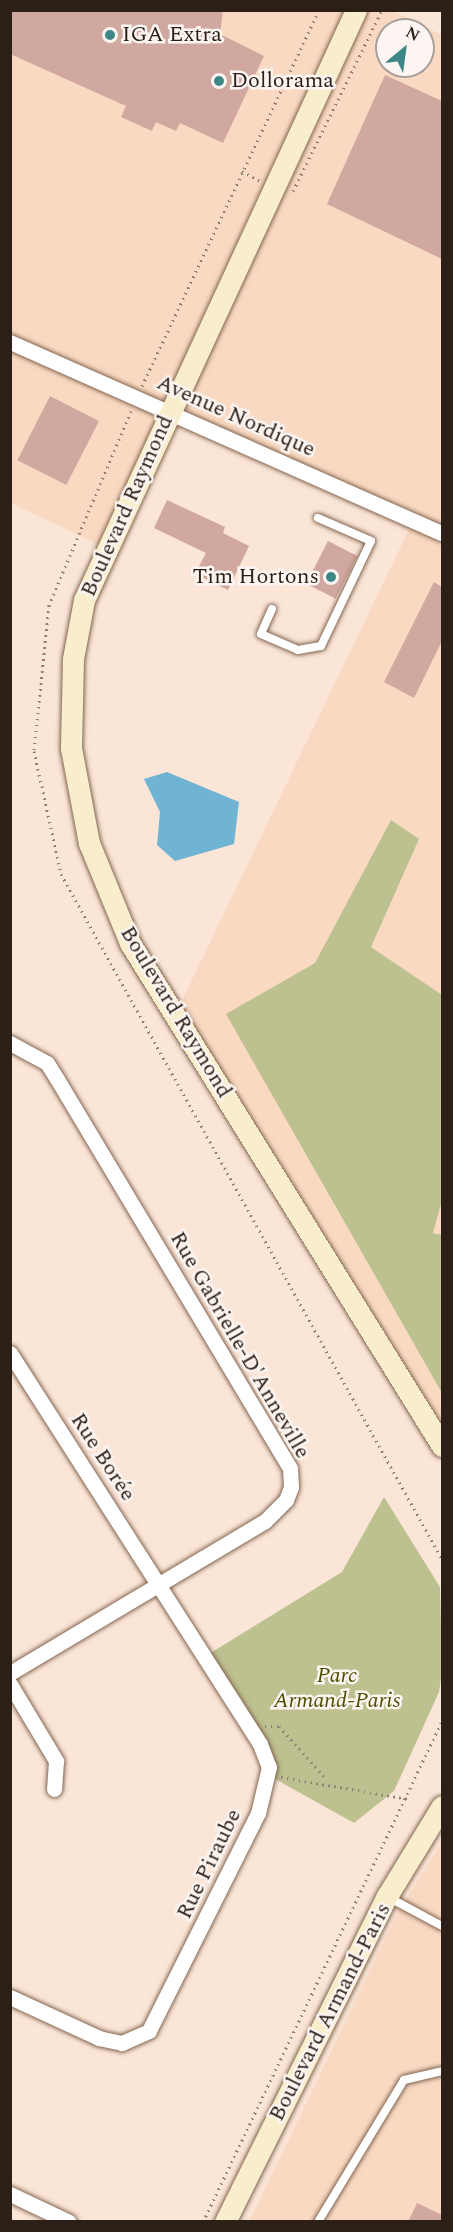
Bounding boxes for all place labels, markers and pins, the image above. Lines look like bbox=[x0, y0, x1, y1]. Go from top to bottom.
place label: IGA Extra bbox=[122, 22, 222, 48]
marker: IGA Extra bbox=[103, 28, 117, 42]
place label: Dollorama bbox=[231, 68, 334, 94]
marker: Dollorama bbox=[212, 74, 226, 88]
place label: Tim Hortons bbox=[192, 564, 319, 590]
marker: Tim Hortons bbox=[324, 570, 338, 584]

